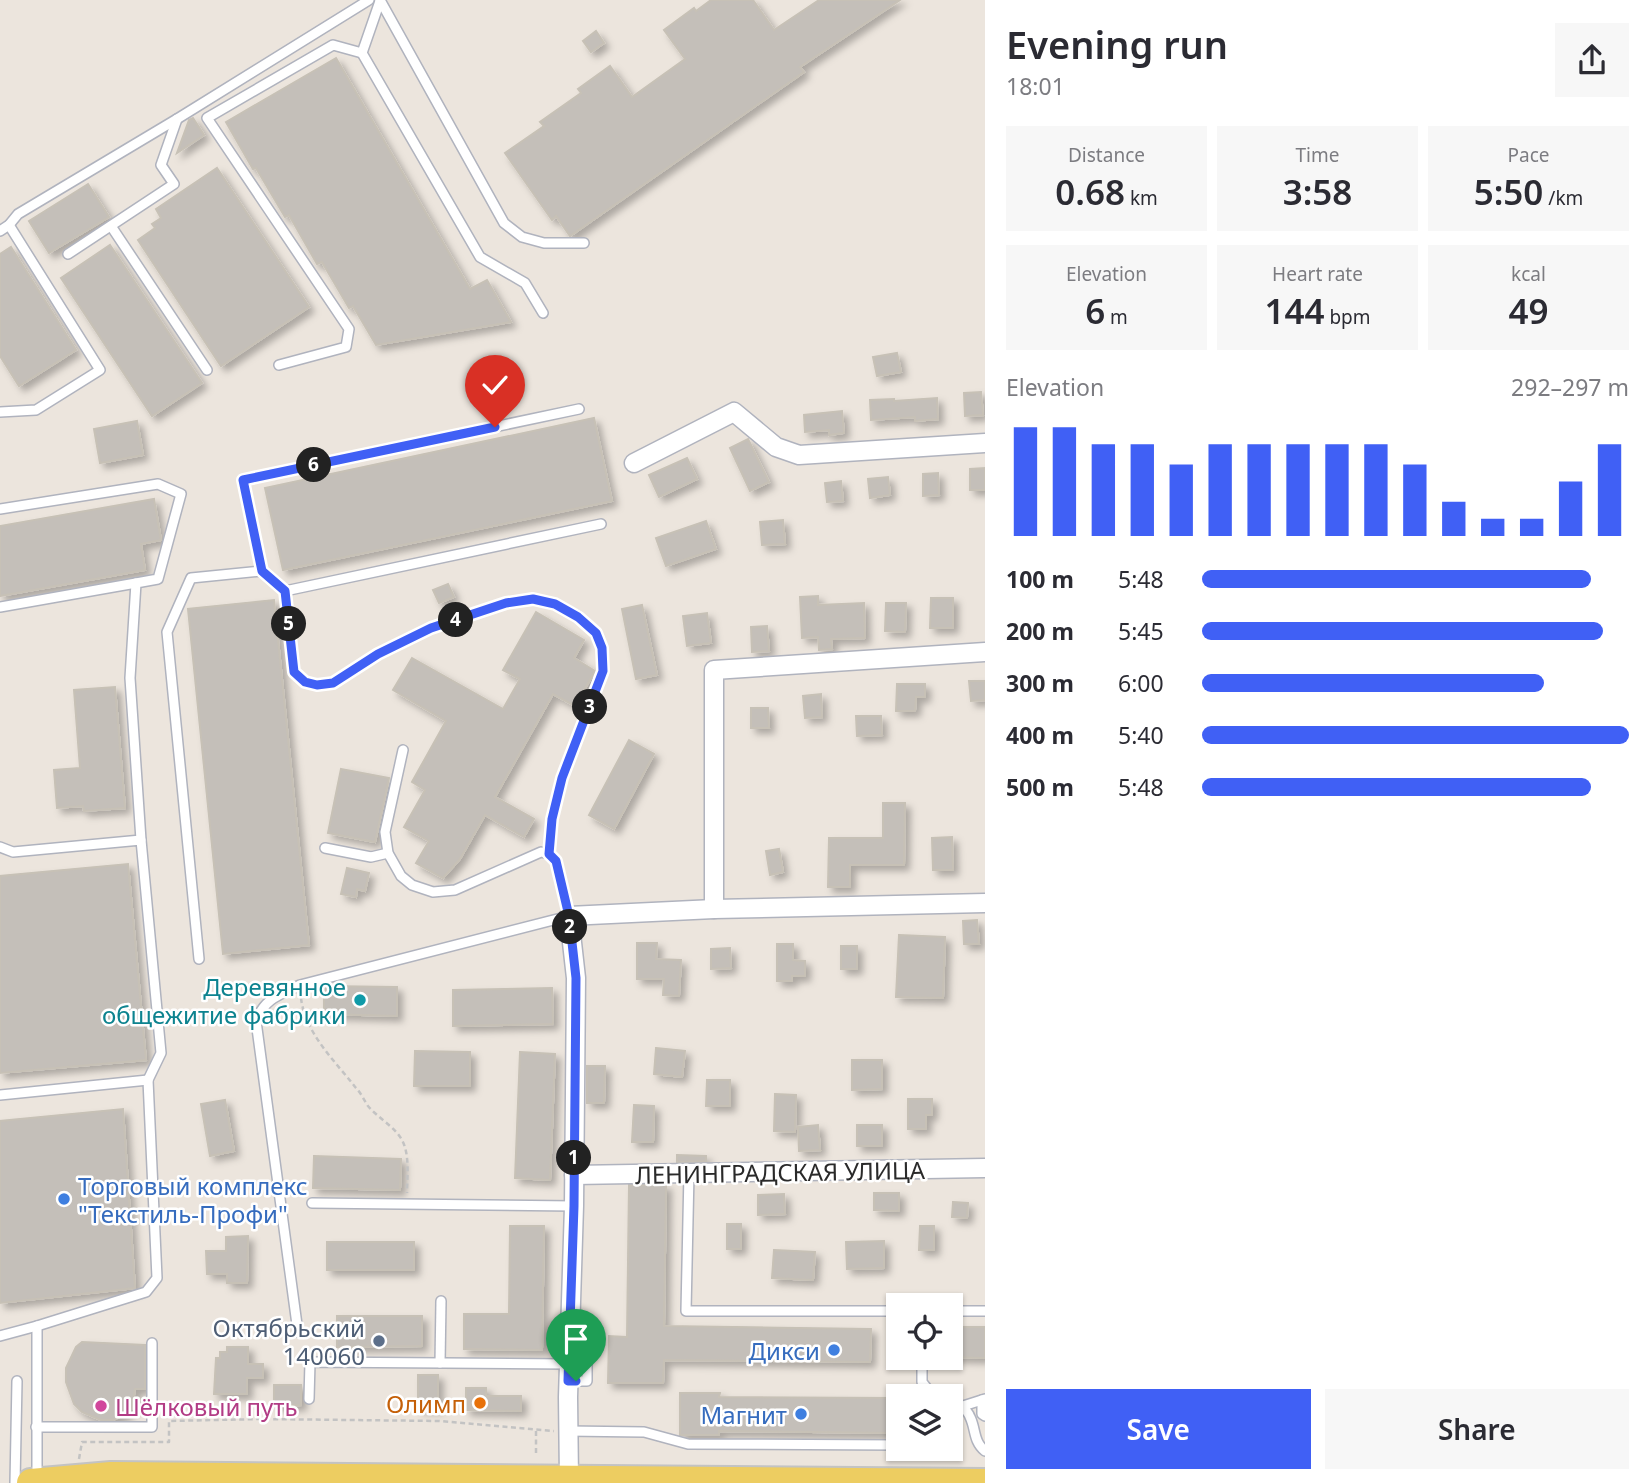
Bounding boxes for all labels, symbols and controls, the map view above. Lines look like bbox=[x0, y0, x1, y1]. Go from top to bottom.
text: Evening run bbox=[1006, 18, 1228, 70]
button: share bbox=[1555, 23, 1629, 97]
text: 18:01 bbox=[1006, 70, 1065, 102]
text: Distance bbox=[1068, 142, 1145, 168]
text: Time bbox=[1296, 142, 1339, 168]
text: Pace bbox=[1508, 142, 1550, 168]
text: 0.68 bbox=[1055, 168, 1125, 215]
text: 3:58 bbox=[1283, 168, 1352, 215]
text: 5:50 bbox=[1474, 168, 1543, 215]
text: km bbox=[1125, 185, 1158, 211]
text: /km bbox=[1543, 185, 1583, 211]
text: Elevation bbox=[1066, 261, 1147, 287]
text: Heart rate bbox=[1272, 261, 1363, 287]
text: kcal bbox=[1511, 261, 1546, 287]
text: 6 bbox=[1085, 287, 1105, 334]
text: 144 bbox=[1264, 287, 1324, 334]
text: 49 bbox=[1508, 287, 1549, 334]
text: m bbox=[1105, 304, 1128, 330]
text: bpm bbox=[1324, 304, 1371, 330]
pin bbox=[465, 355, 525, 427]
icon: check bbox=[476, 366, 514, 404]
text: Elevation bbox=[1006, 371, 1104, 403]
text: 292–297 m bbox=[1511, 371, 1629, 403]
pin: 6 bbox=[296, 448, 332, 482]
text: 6 bbox=[308, 451, 319, 477]
text: 100 m bbox=[1006, 563, 1074, 595]
text: 5:48 bbox=[1118, 563, 1164, 595]
pin: 4 bbox=[438, 602, 474, 638]
pin: 5 bbox=[272, 606, 306, 642]
text: 4 bbox=[450, 606, 461, 632]
text: 5 bbox=[283, 610, 294, 636]
text: 200 m bbox=[1006, 615, 1074, 647]
text: 5:45 bbox=[1118, 615, 1164, 647]
text: 300 m bbox=[1006, 667, 1074, 699]
text: 6:00 bbox=[1118, 667, 1164, 699]
pin: 3 bbox=[572, 690, 608, 724]
text: 3 bbox=[584, 693, 595, 719]
text: 400 m bbox=[1006, 719, 1074, 751]
text: 5:40 bbox=[1118, 719, 1164, 751]
text: 500 m bbox=[1006, 771, 1074, 803]
text: 5:48 bbox=[1118, 771, 1164, 803]
pin: 2 bbox=[552, 909, 588, 944]
text: 2 bbox=[564, 913, 575, 939]
place label: Деревянное общежитие фабрики bbox=[102, 970, 346, 1031]
marker: Деревянное общежитие фабрики bbox=[352, 992, 368, 1008]
pin: 1 bbox=[556, 1140, 592, 1176]
text: 1 bbox=[568, 1144, 579, 1170]
street label: ЛЕНИНГРАДСКАЯ УЛИЦА bbox=[635, 1153, 926, 1191]
place label: Торговый комплекс "Текстиль-Профи" bbox=[78, 1169, 308, 1230]
marker: Торговый комплекс "Текстиль-Профи" bbox=[56, 1191, 72, 1207]
map controls bbox=[886, 1293, 963, 1461]
button: locate bbox=[886, 1293, 963, 1370]
pin bbox=[546, 1309, 606, 1381]
place label: Октябрьский 140060 bbox=[213, 1311, 365, 1372]
icon: arrive bbox=[557, 1320, 595, 1358]
marker: Октябрьский 140060 bbox=[371, 1333, 387, 1349]
place label: Дикси bbox=[749, 1334, 820, 1367]
marker: Дикси bbox=[826, 1342, 842, 1358]
button: layers bbox=[886, 1384, 963, 1461]
place label: Олимп bbox=[386, 1387, 466, 1420]
button: Save bbox=[1006, 1389, 1311, 1469]
button: Share bbox=[1325, 1389, 1629, 1469]
place label: Шёлковый путь bbox=[115, 1390, 298, 1423]
marker: Олимп bbox=[472, 1395, 488, 1411]
marker: Шёлковый путь bbox=[93, 1398, 109, 1414]
place label: Магнит bbox=[701, 1398, 787, 1431]
marker: Магнит bbox=[793, 1406, 809, 1422]

